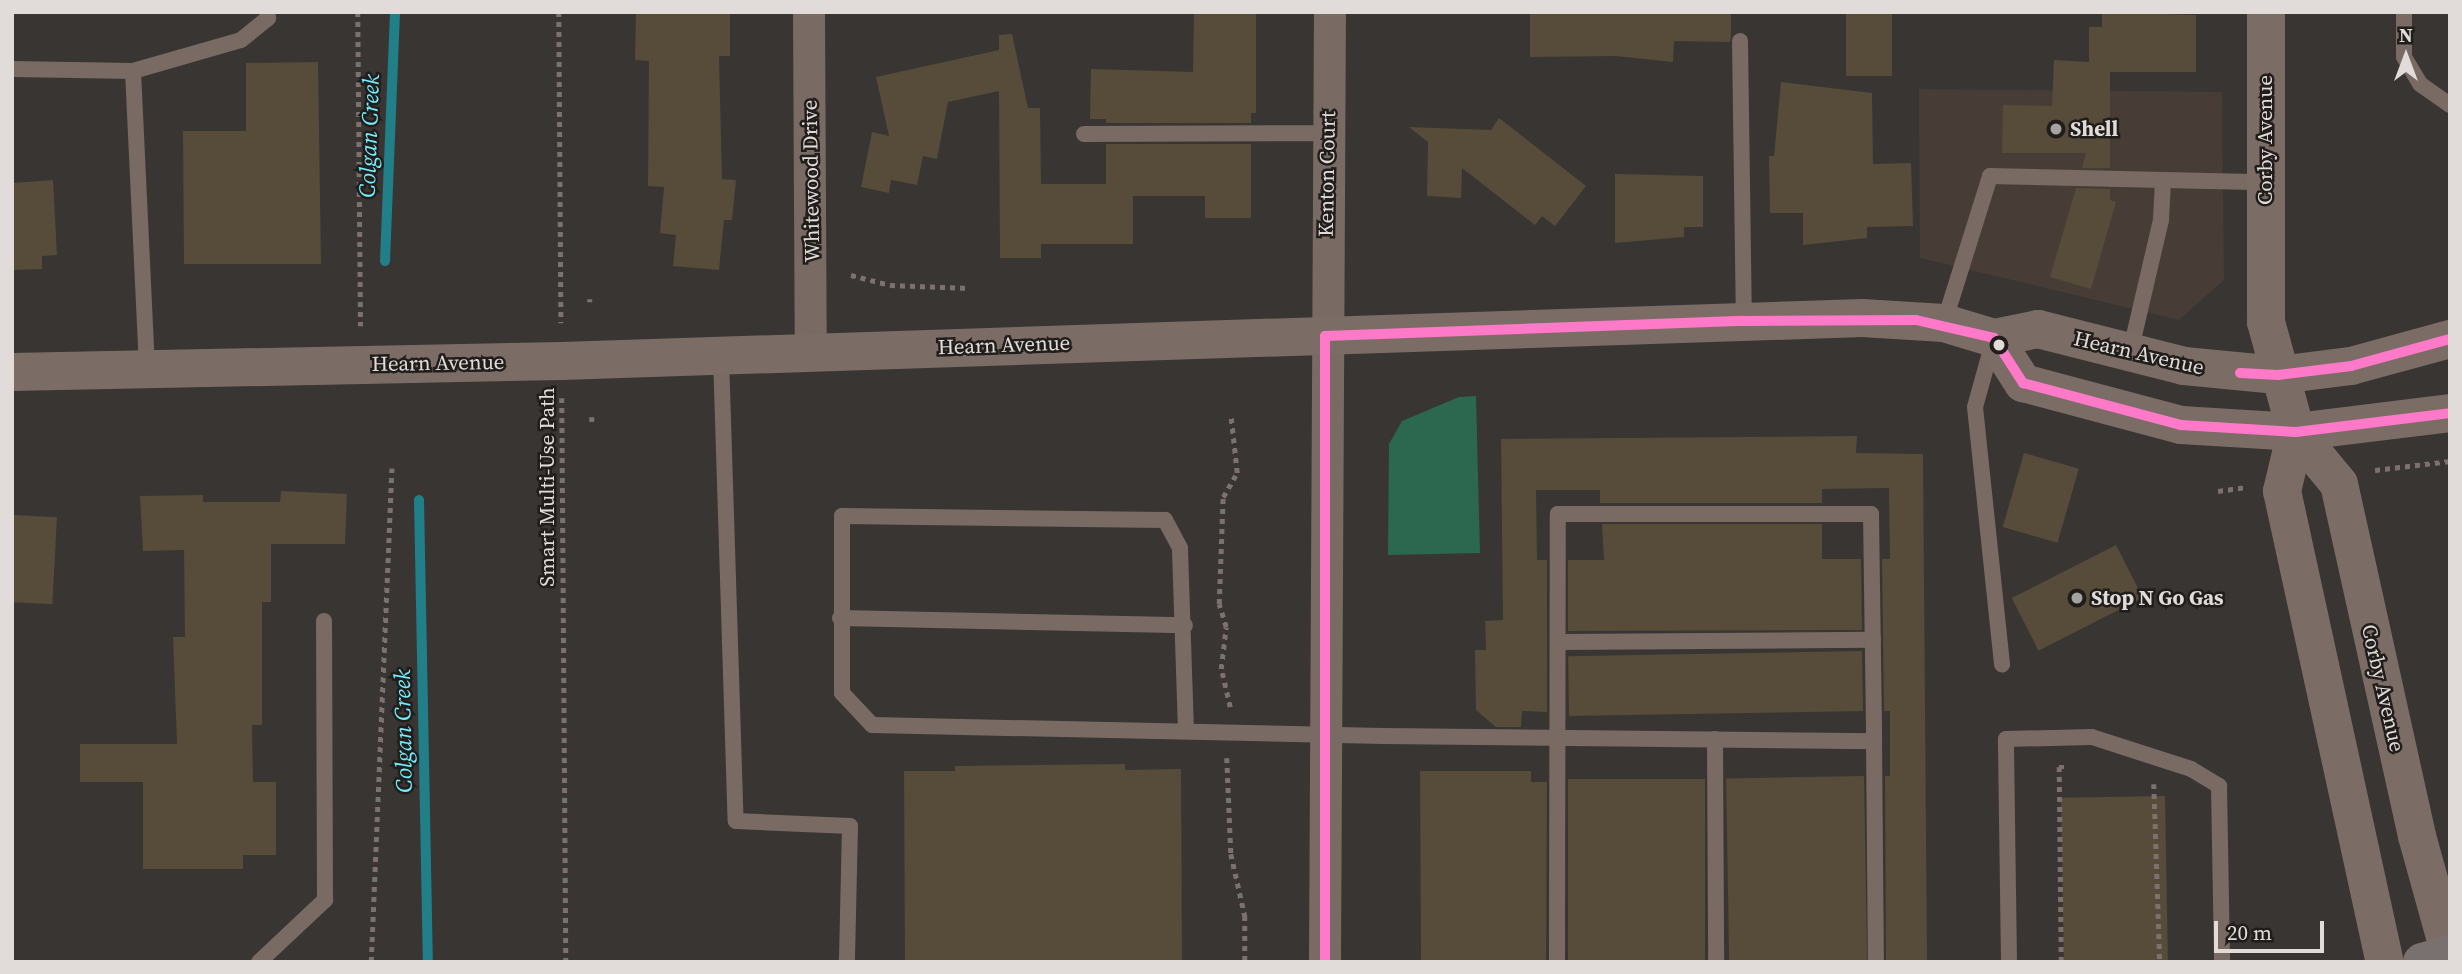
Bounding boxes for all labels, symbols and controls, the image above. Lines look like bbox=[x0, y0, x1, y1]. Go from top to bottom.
north arrow bbox=[2371, 21, 2441, 91]
text: N bbox=[2399, 22, 2413, 48]
water label: Colgan Creek bbox=[353, 74, 385, 198]
street label: Corby Avenue bbox=[2252, 75, 2278, 205]
street label: Whitewood Drive bbox=[797, 100, 825, 262]
street label: Kenton Court bbox=[1313, 111, 1341, 237]
place label: Shell bbox=[2070, 116, 2118, 142]
marker: Shell bbox=[2048, 121, 2064, 137]
street label: Hearn Avenue bbox=[2072, 326, 2206, 380]
street label: Hearn Avenue bbox=[937, 330, 1071, 360]
unlabelled marker bbox=[1992, 338, 2006, 352]
street label: Hearn Avenue bbox=[371, 349, 505, 377]
street label: Smart Multi-Use Path bbox=[534, 387, 560, 587]
place label: Stop N Go Gas bbox=[2091, 585, 2224, 611]
marker: Stop N Go Gas bbox=[2069, 590, 2085, 606]
street label: Corby Avenue bbox=[2356, 622, 2410, 754]
water label: Colgan Creek bbox=[388, 669, 418, 793]
scale bar bbox=[2217, 908, 2327, 952]
text: 20 m bbox=[2227, 918, 2272, 947]

